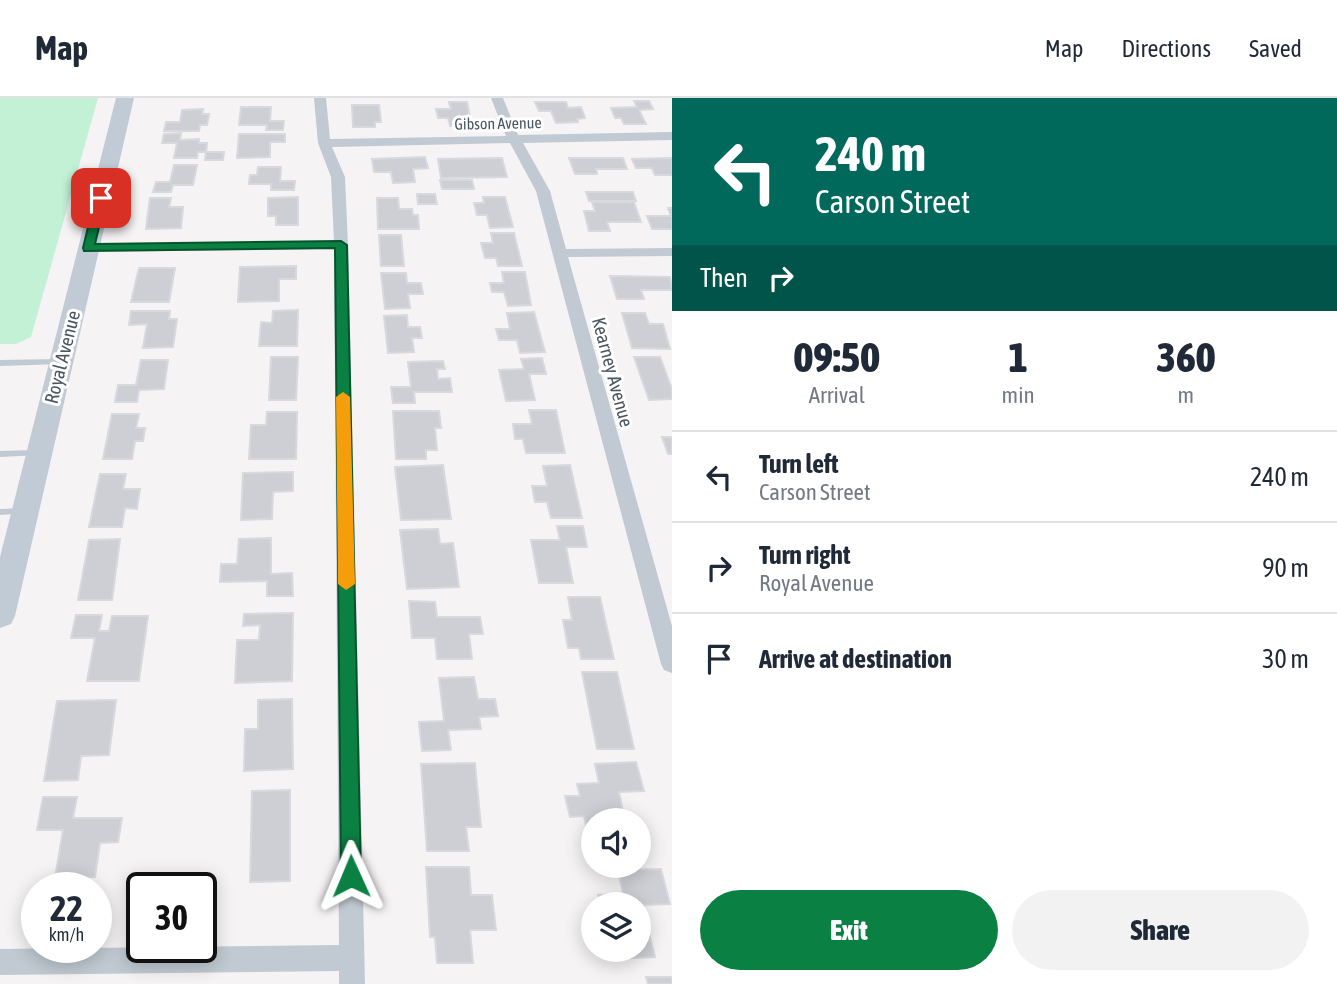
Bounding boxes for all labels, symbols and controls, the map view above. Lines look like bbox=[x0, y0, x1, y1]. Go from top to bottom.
text: Map bbox=[35, 29, 88, 67]
text: Map bbox=[1045, 35, 1083, 62]
text: Directions bbox=[1121, 35, 1211, 62]
text: Saved bbox=[1249, 35, 1302, 62]
street label: Gibson Avenue bbox=[454, 113, 542, 133]
text: 240 m bbox=[815, 125, 926, 181]
icon: left bbox=[700, 126, 791, 217]
pin bbox=[71, 168, 131, 228]
icon: arrive bbox=[82, 179, 120, 217]
text: Carson Street bbox=[815, 183, 970, 220]
icon: right bbox=[762, 259, 800, 297]
text: Then bbox=[700, 263, 748, 293]
street label: Royal Avenue bbox=[40, 308, 84, 406]
street label: Kearney Avenue bbox=[588, 315, 638, 429]
text: 09:50 bbox=[794, 333, 880, 381]
text: 1 bbox=[1008, 333, 1028, 381]
text: 360 bbox=[1156, 333, 1215, 381]
text: Arrival bbox=[809, 382, 865, 408]
text: min bbox=[1002, 382, 1035, 408]
text: m bbox=[1178, 382, 1194, 408]
text: Turn left bbox=[759, 449, 839, 479]
icon: left bbox=[700, 458, 738, 496]
text: 240 m bbox=[1250, 462, 1309, 492]
text: Carson Street bbox=[759, 479, 871, 505]
text: Turn right bbox=[759, 540, 850, 570]
icon: right bbox=[700, 549, 738, 587]
text: 90 m bbox=[1262, 553, 1309, 583]
text: Royal Avenue bbox=[759, 570, 874, 596]
icon: arrive bbox=[700, 640, 738, 678]
text: Arrive at destination bbox=[759, 644, 952, 674]
text: 30 m bbox=[1262, 644, 1309, 674]
map controls bbox=[581, 808, 651, 962]
button: sound bbox=[581, 808, 651, 878]
position arrow bbox=[314, 839, 388, 913]
speed limit sign: 30 bbox=[126, 872, 217, 963]
text: 22 bbox=[50, 888, 83, 928]
button: Exit bbox=[700, 890, 998, 970]
button: Share bbox=[1012, 890, 1309, 970]
button: layers bbox=[581, 892, 651, 962]
text: km/h bbox=[49, 924, 84, 945]

